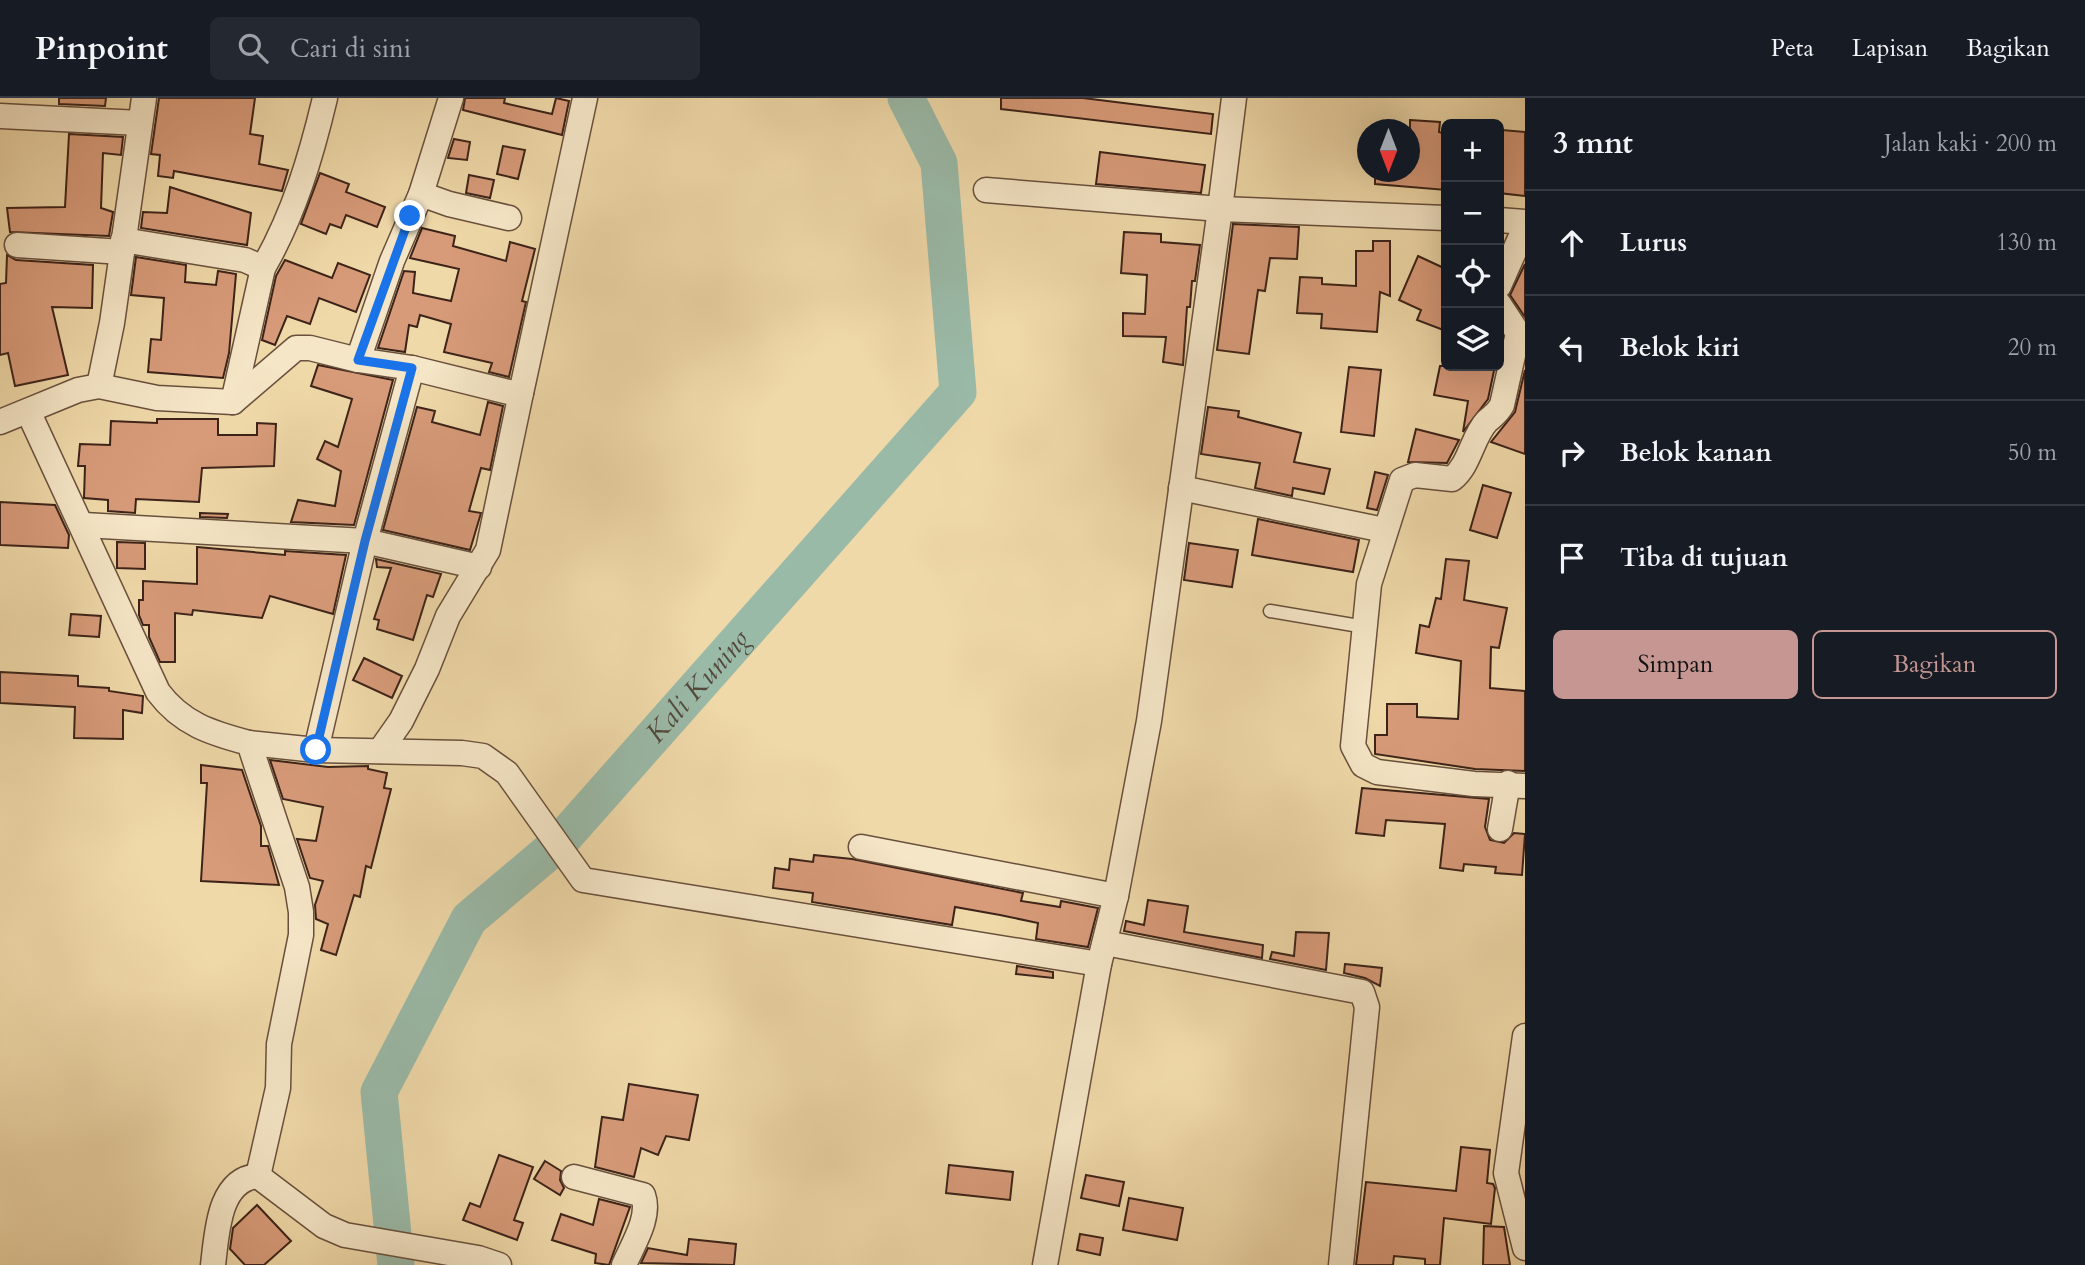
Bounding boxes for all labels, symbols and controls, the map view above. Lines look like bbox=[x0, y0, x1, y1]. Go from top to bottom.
search box bbox=[210, 17, 700, 80]
text: Pinpoint bbox=[35, 26, 168, 71]
icon: search bbox=[234, 29, 272, 67]
text: Cari di sini bbox=[290, 31, 411, 66]
text: Peta bbox=[1771, 32, 1814, 65]
text: Lapisan bbox=[1852, 32, 1928, 65]
text: Bagikan bbox=[1966, 32, 2050, 65]
north arrow bbox=[1357, 119, 1420, 182]
map controls bbox=[1441, 119, 1504, 371]
button: + bbox=[1441, 119, 1504, 182]
text: 3 mnt bbox=[1553, 123, 1633, 164]
text: Jalan kaki · 200 m bbox=[1884, 128, 2057, 159]
button: − bbox=[1441, 182, 1504, 245]
route end bbox=[394, 200, 425, 231]
icon: ahead bbox=[1553, 224, 1591, 262]
text: Lurus bbox=[1620, 225, 1687, 260]
text: 130 m bbox=[1996, 227, 2057, 258]
button: locate bbox=[1441, 245, 1504, 308]
button: layers bbox=[1441, 308, 1504, 371]
icon: left bbox=[1553, 329, 1591, 367]
text: Belok kiri bbox=[1620, 330, 1740, 365]
text: 20 m bbox=[2008, 332, 2057, 363]
icon: right bbox=[1553, 434, 1591, 472]
text: Belok kanan bbox=[1620, 435, 1772, 470]
text: 50 m bbox=[2008, 437, 2057, 468]
icon: arrive bbox=[1553, 539, 1591, 577]
text: Tiba di tujuan bbox=[1620, 540, 1788, 575]
water label: Kali Kuning bbox=[637, 621, 759, 751]
button: Simpan bbox=[1553, 630, 1798, 699]
button: Bagikan bbox=[1812, 630, 2057, 699]
route start bbox=[300, 734, 331, 765]

